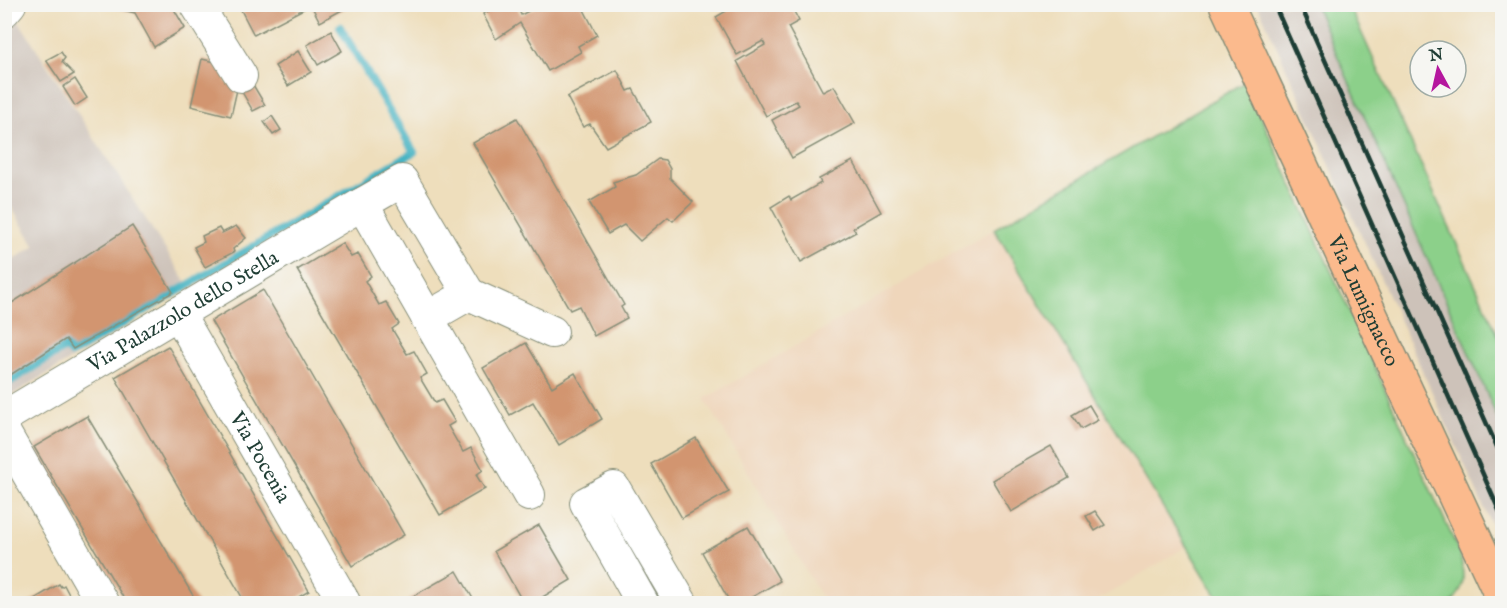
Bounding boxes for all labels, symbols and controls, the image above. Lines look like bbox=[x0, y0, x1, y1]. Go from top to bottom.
north arrow bbox=[1408, 39, 1468, 99]
text: N bbox=[1427, 45, 1445, 67]
street label: Via Lumignacco bbox=[1320, 230, 1405, 371]
street label: Via Palazzolo dello Stella bbox=[82, 244, 285, 380]
street label: Via Pocenia bbox=[222, 406, 297, 509]

